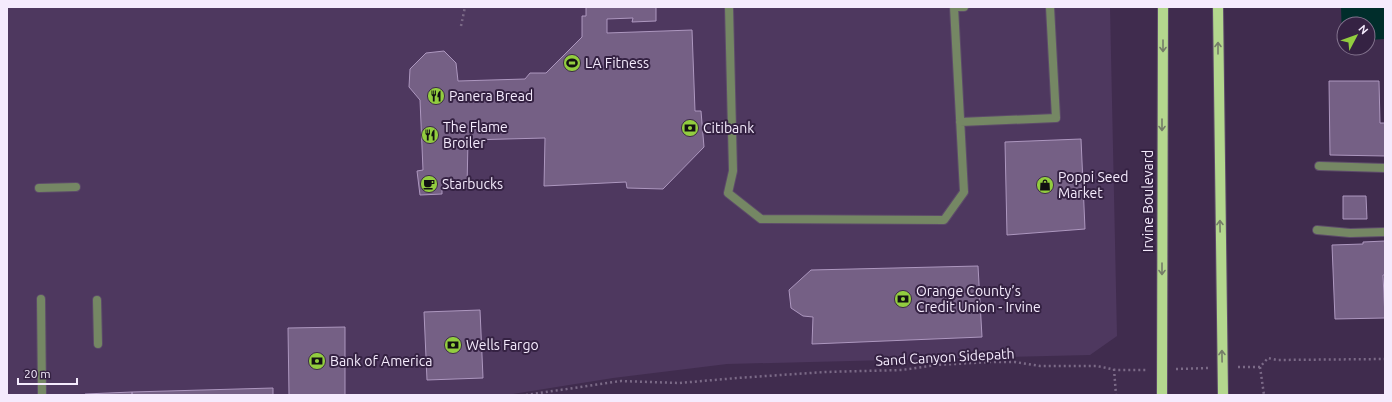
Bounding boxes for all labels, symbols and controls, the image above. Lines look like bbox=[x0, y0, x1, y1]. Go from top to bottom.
north arrow bbox=[1336, 16, 1376, 56]
text: N bbox=[1356, 22, 1371, 36]
one-way arrow bbox=[1159, 39, 1167, 52]
one-way arrow bbox=[1214, 42, 1222, 55]
sports icon: LA Fitness bbox=[562, 53, 582, 73]
place label: LA Fitness bbox=[585, 55, 649, 71]
restaurant icon: Panera Bread bbox=[426, 86, 446, 106]
place label: Panera Bread bbox=[449, 88, 533, 104]
bank icon: Citibank bbox=[680, 118, 700, 138]
one-way arrow bbox=[1158, 118, 1166, 131]
place label: The Flame Broiler bbox=[443, 119, 508, 151]
place label: Citibank bbox=[703, 120, 754, 136]
restaurant icon: The Flame Broiler bbox=[420, 125, 440, 145]
street label: Irvine Boulevard bbox=[1140, 150, 1156, 252]
place label: Poppi Seed Market bbox=[1058, 169, 1128, 201]
cafe icon: Starbucks bbox=[419, 174, 439, 194]
shop icon: Poppi Seed Market bbox=[1035, 175, 1055, 195]
place label: Starbucks bbox=[442, 176, 503, 192]
one-way arrow bbox=[1216, 220, 1224, 233]
one-way arrow bbox=[1158, 262, 1166, 275]
place label: Orange County’s Credit Union - Irvine bbox=[916, 283, 1041, 315]
bank icon: Orange County’s Credit Union - Irvine bbox=[893, 289, 913, 309]
bank icon: Wells Fargo bbox=[443, 335, 463, 355]
place label: Wells Fargo bbox=[466, 337, 539, 353]
street label: Sand Canyon Sidepath bbox=[875, 345, 1015, 369]
one-way arrow bbox=[1218, 350, 1226, 363]
bank icon: Bank of America bbox=[307, 351, 327, 371]
place label: Bank of America bbox=[330, 353, 432, 369]
scale bar bbox=[18, 360, 77, 386]
text: 20 m bbox=[24, 367, 51, 380]

